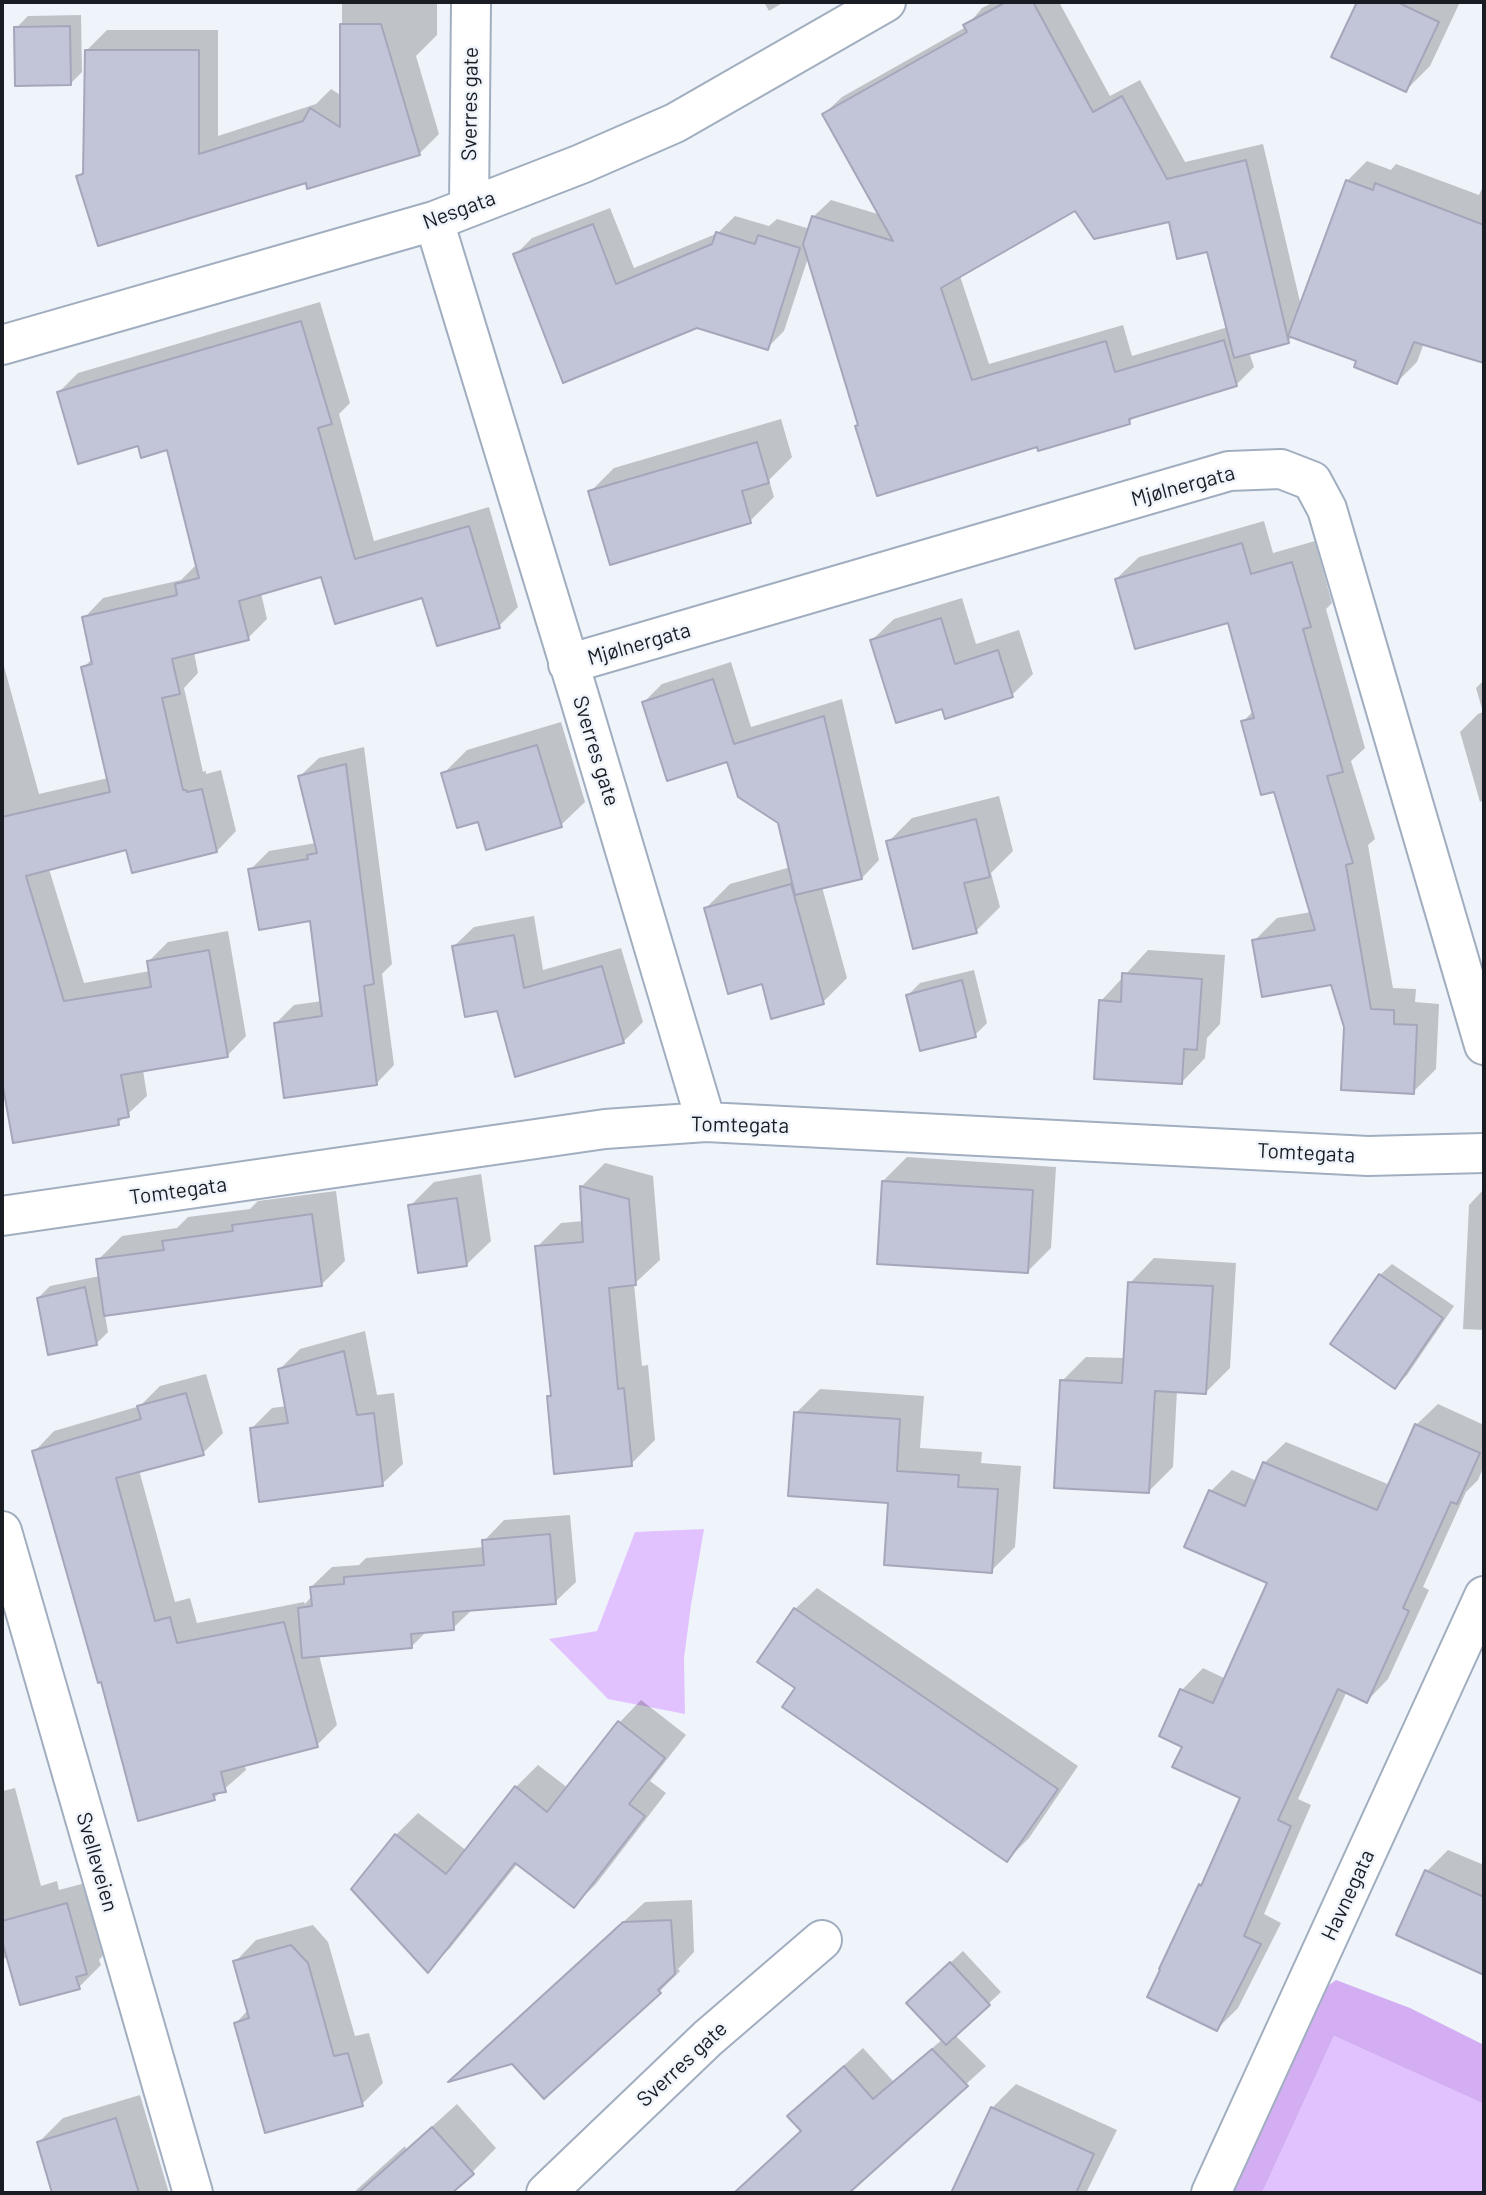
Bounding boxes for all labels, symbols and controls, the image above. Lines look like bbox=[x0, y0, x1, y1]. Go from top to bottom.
street label: Sverres gate bbox=[456, 47, 484, 161]
street label: Nesgata bbox=[419, 185, 499, 235]
street label: Mjølnergata bbox=[1129, 460, 1237, 512]
street label: Mjølnergata bbox=[585, 617, 693, 671]
street label: Sverres gate bbox=[567, 693, 625, 809]
street label: Tomtegata bbox=[691, 1112, 789, 1138]
street label: Tomtegata bbox=[1256, 1138, 1356, 1168]
street label: Tomtegata bbox=[128, 1172, 228, 1210]
street label: Svelleveien bbox=[71, 1809, 123, 1915]
street label: Havnegata bbox=[1316, 1846, 1380, 1944]
street label: Sverres gate bbox=[632, 2016, 732, 2112]

